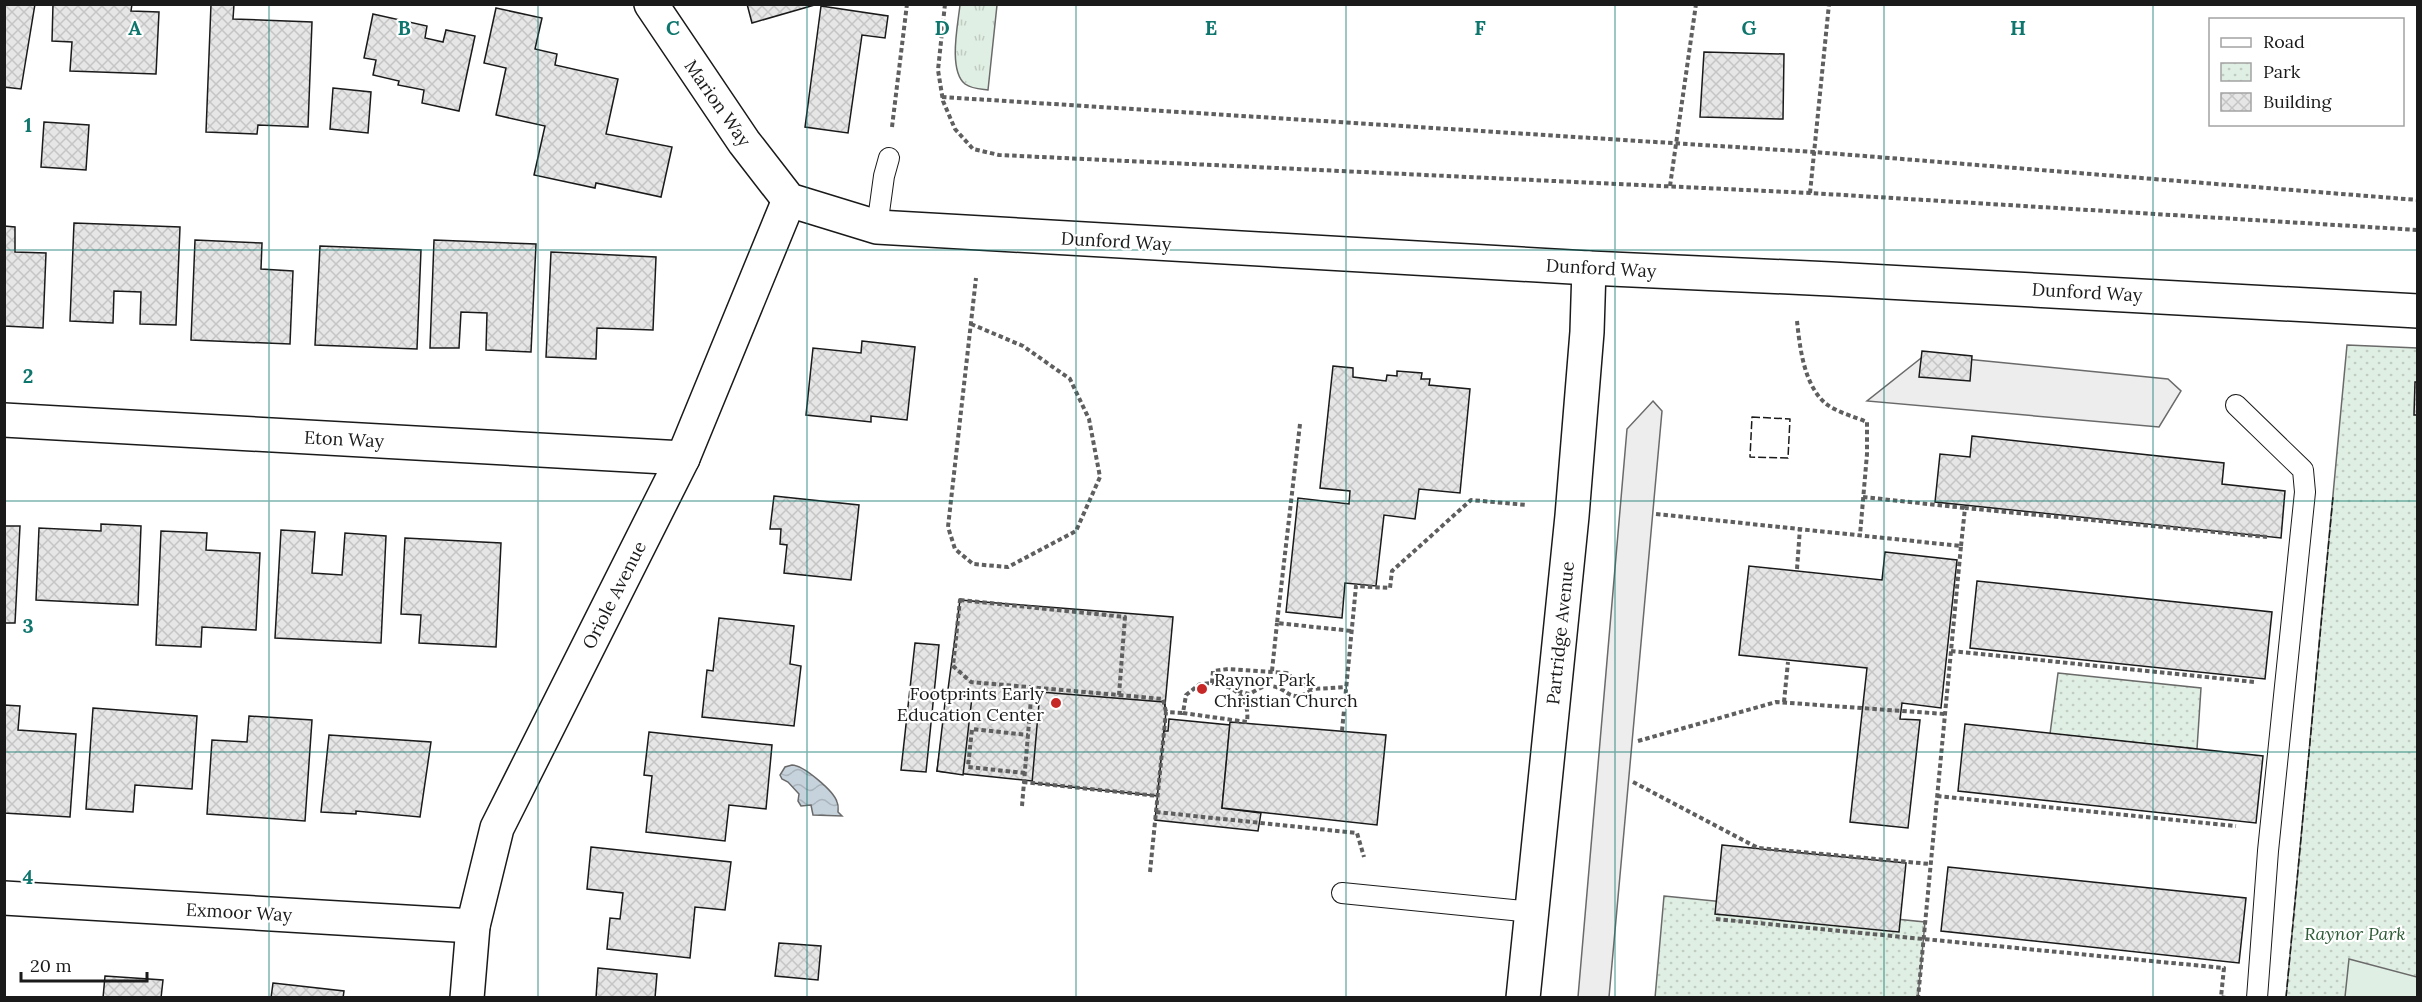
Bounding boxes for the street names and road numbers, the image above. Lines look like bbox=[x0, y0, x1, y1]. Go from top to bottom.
street label: Marion Way bbox=[680, 55, 757, 151]
street label: Dunford Way bbox=[1060, 227, 1172, 255]
street label: Dunford Way bbox=[1545, 254, 1657, 282]
street label: Dunford Way bbox=[2031, 278, 2143, 306]
street label: Eton Way bbox=[303, 425, 385, 453]
street label: Oriole Avenue bbox=[577, 537, 651, 653]
street label: Partridge Avenue bbox=[1541, 560, 1579, 706]
street label: Exmoor Way bbox=[185, 898, 293, 926]

